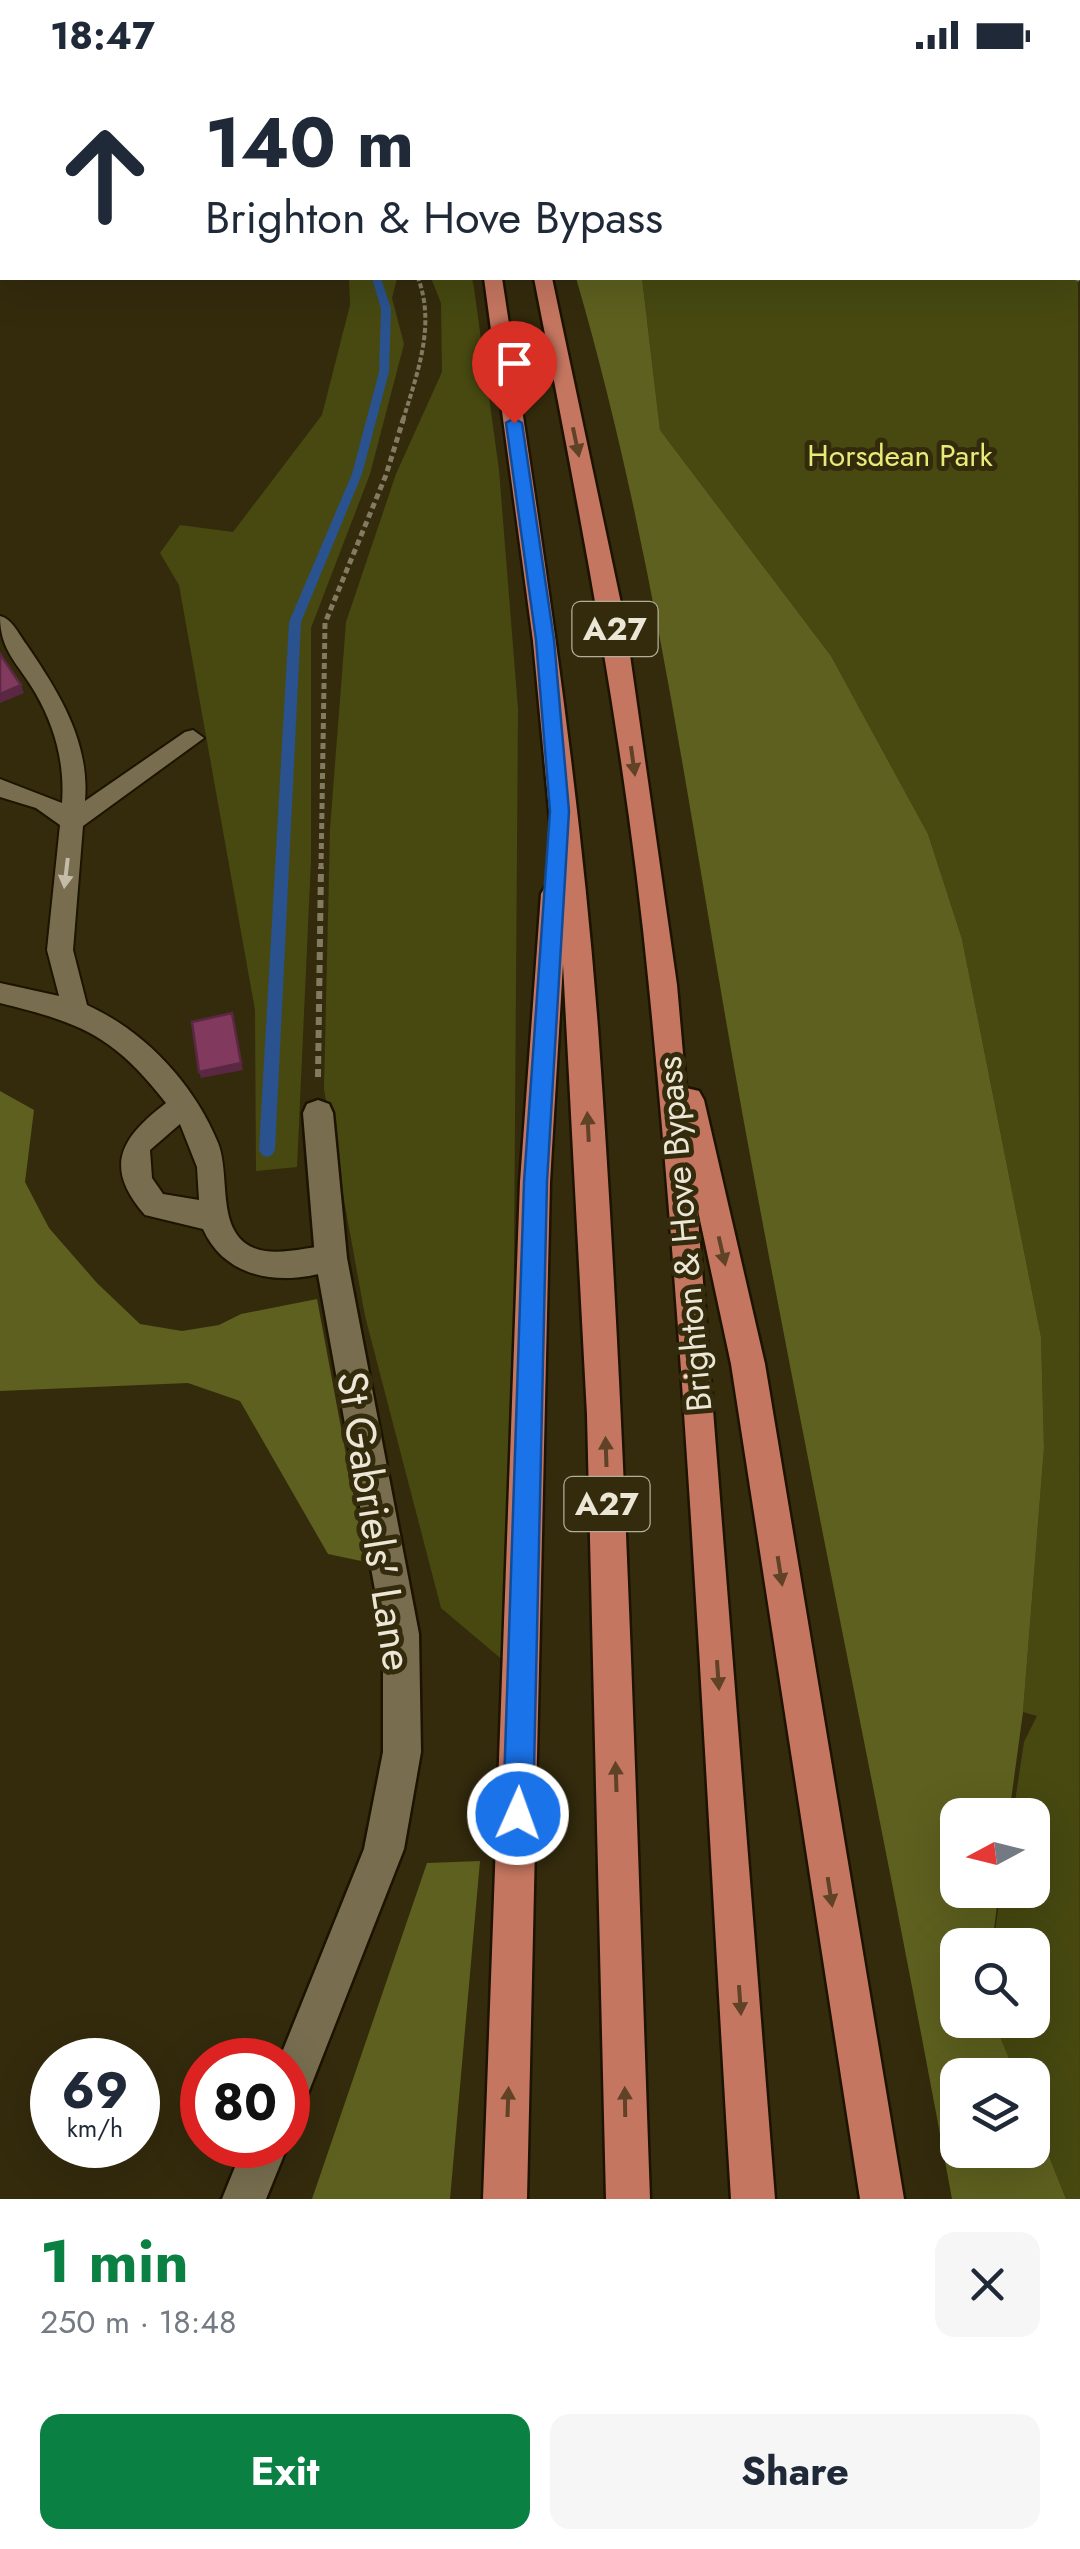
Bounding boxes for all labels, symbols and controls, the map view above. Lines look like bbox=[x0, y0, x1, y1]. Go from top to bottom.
text: 18:47 bbox=[50, 8, 155, 63]
text: 140 m bbox=[205, 92, 414, 193]
icon: ahead bbox=[40, 110, 170, 240]
text: Brighton & Hove Bypass bbox=[205, 185, 663, 250]
pin bbox=[472, 321, 557, 424]
icon: arrive bbox=[487, 336, 542, 391]
one-way arrow bbox=[569, 426, 585, 457]
park label: Horsdean Park bbox=[807, 434, 993, 477]
road number: A27 bbox=[572, 602, 658, 656]
one-way arrow bbox=[625, 746, 641, 778]
one-way arrow bbox=[58, 858, 74, 890]
street label: Brighton & Hove Bypass bbox=[644, 1054, 724, 1414]
one-way arrow bbox=[580, 1111, 596, 1143]
one-way arrow bbox=[715, 1236, 730, 1267]
street label: St Gabriels' Lane bbox=[321, 1367, 429, 1675]
one-way arrow bbox=[597, 1435, 613, 1467]
road number: A27 bbox=[564, 1477, 650, 1531]
one-way arrow bbox=[773, 1555, 788, 1587]
one-way arrow bbox=[710, 1660, 726, 1692]
one-way arrow bbox=[608, 1760, 624, 1792]
position arrow bbox=[466, 1762, 570, 1866]
north arrow bbox=[940, 1798, 1050, 1908]
map controls bbox=[940, 1798, 1050, 2168]
one-way arrow bbox=[823, 1876, 838, 1908]
button: search bbox=[940, 1928, 1050, 2038]
one-way arrow bbox=[732, 1984, 748, 2016]
speed limit sign: 80 bbox=[180, 2038, 310, 2168]
text: 69 bbox=[62, 2054, 128, 2127]
button: layers bbox=[940, 2058, 1050, 2168]
one-way arrow bbox=[500, 2085, 516, 2117]
one-way arrow bbox=[617, 2085, 633, 2117]
text: km/h bbox=[67, 2110, 123, 2146]
text: 1 min bbox=[40, 2218, 189, 2305]
button: close bbox=[935, 2232, 1040, 2337]
text: 250 m · 18:48 bbox=[40, 2299, 236, 2345]
button: Exit bbox=[40, 2414, 530, 2529]
button: Share bbox=[550, 2414, 1040, 2529]

